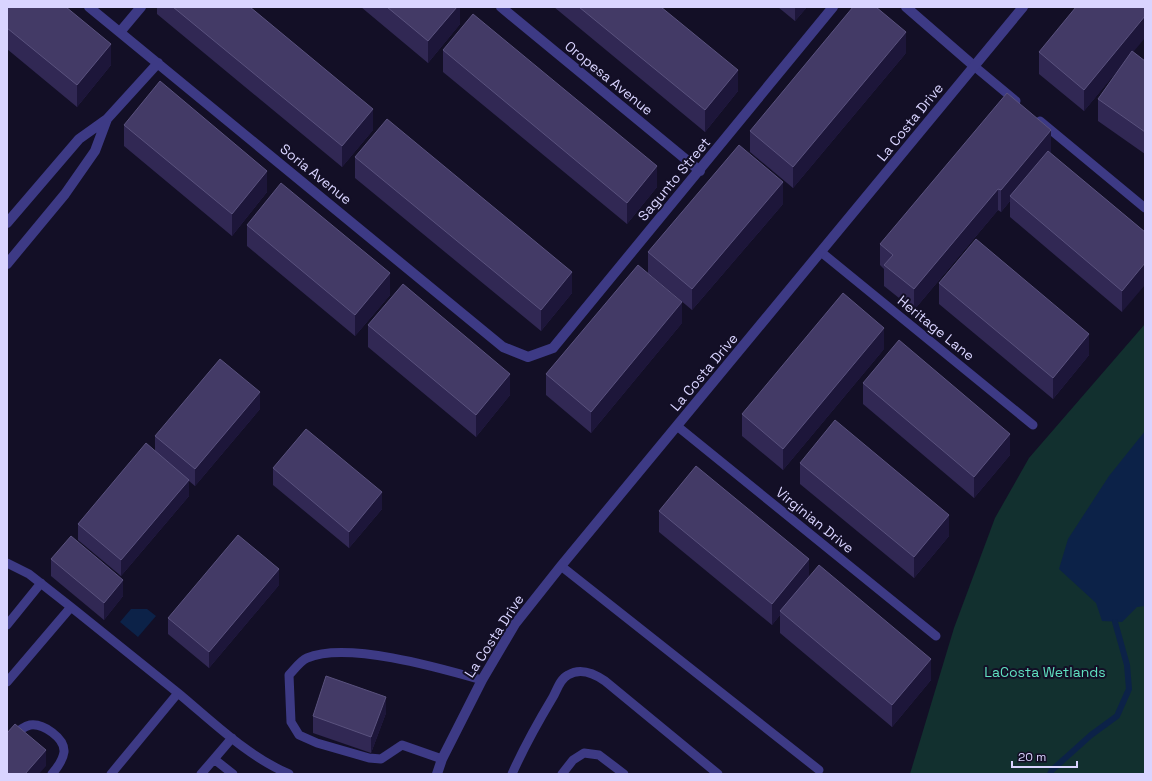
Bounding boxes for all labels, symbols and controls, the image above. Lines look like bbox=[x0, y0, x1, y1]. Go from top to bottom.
street label: Oropesa Avenue bbox=[561, 37, 657, 119]
street label: La Costa Drive bbox=[873, 79, 947, 165]
street label: Sagunto Street bbox=[634, 134, 714, 224]
street label: Soria Avenue bbox=[277, 140, 355, 208]
street label: Heritage Lane bbox=[894, 291, 978, 365]
street label: La Costa Drive bbox=[666, 330, 742, 414]
street label: Virginian Drive bbox=[772, 483, 858, 557]
street label: La Costa Drive bbox=[460, 591, 528, 681]
park label: LaCosta Wetlands bbox=[984, 663, 1106, 681]
scale bar bbox=[1012, 743, 1077, 769]
text: 20 m bbox=[1018, 749, 1046, 765]

